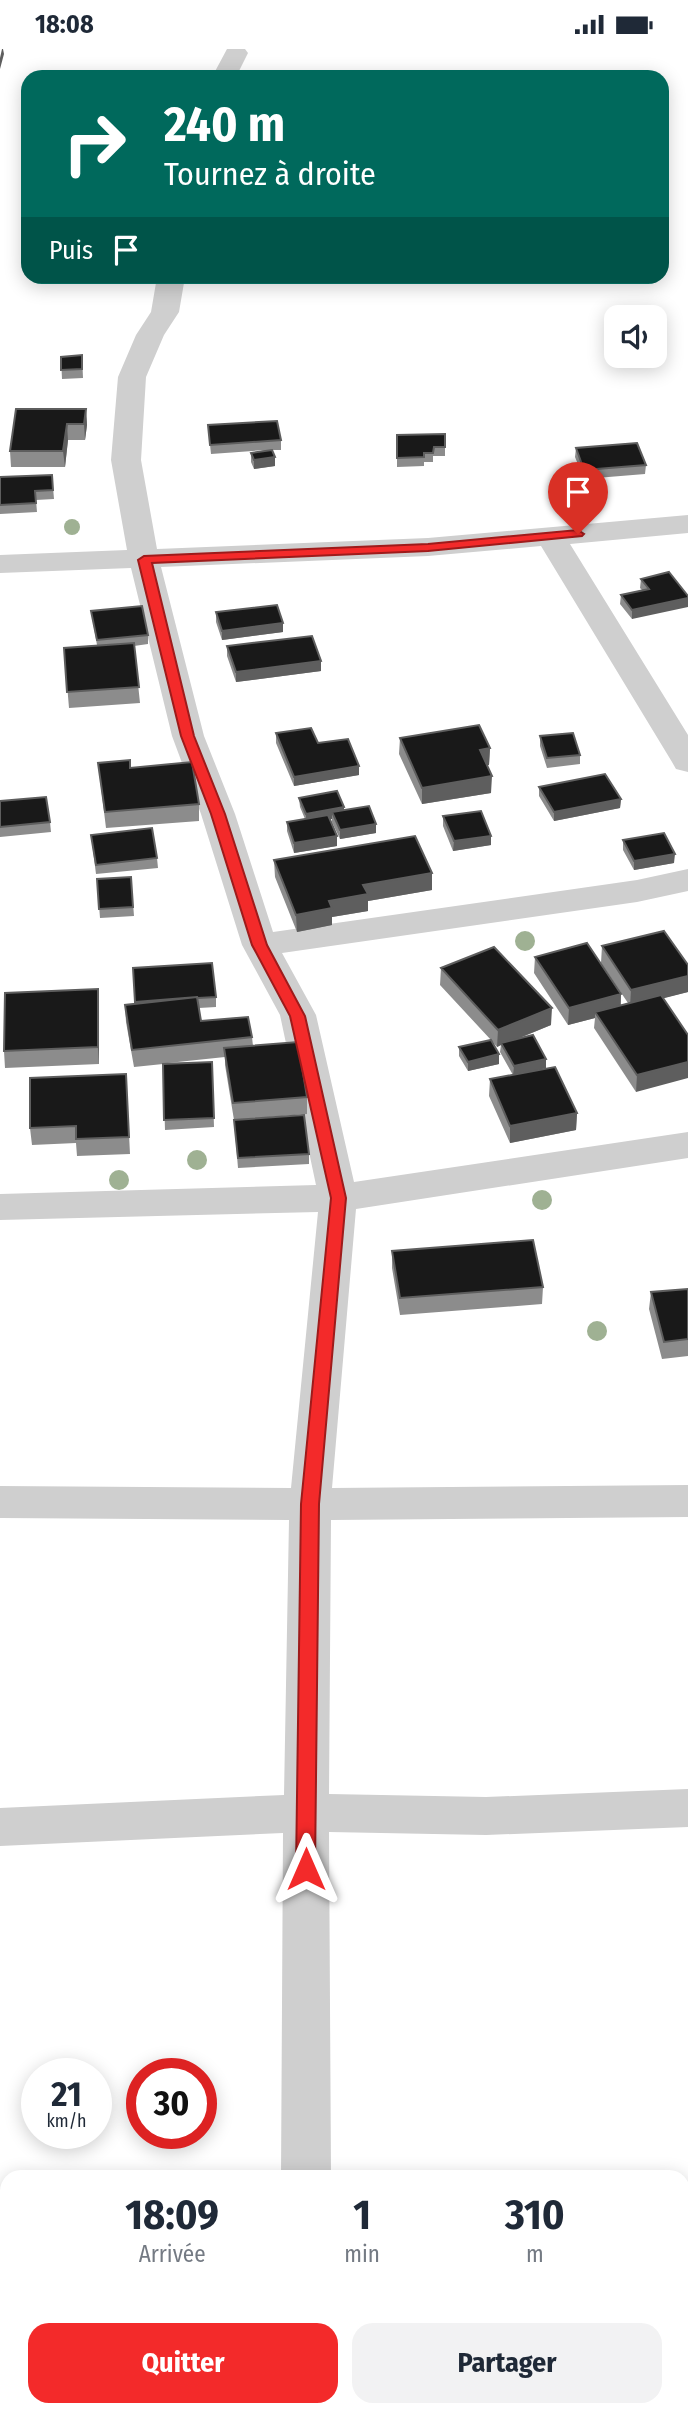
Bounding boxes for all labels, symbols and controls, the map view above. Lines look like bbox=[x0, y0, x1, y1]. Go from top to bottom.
text: 18:08 bbox=[35, 9, 94, 40]
text: 240 m bbox=[164, 95, 285, 154]
icon: right bbox=[49, 98, 140, 189]
text: Tournez à droite bbox=[164, 155, 376, 193]
icon: arrive bbox=[107, 231, 145, 269]
text: Puis bbox=[49, 235, 93, 266]
map controls bbox=[604, 305, 667, 368]
button: sound bbox=[604, 305, 667, 368]
pin bbox=[548, 462, 608, 534]
icon: arrive bbox=[559, 473, 597, 511]
position arrow bbox=[269, 1832, 343, 1906]
speed limit sign: 30 bbox=[126, 2058, 217, 2149]
text: 21 bbox=[51, 2073, 82, 2115]
text: km/h bbox=[46, 2110, 87, 2132]
text: 18:09 bbox=[125, 2190, 219, 2240]
text: 1 bbox=[353, 2190, 371, 2240]
text: 310 bbox=[505, 2190, 565, 2240]
text: Arrivée bbox=[139, 2240, 206, 2268]
text: min bbox=[344, 2240, 380, 2268]
text: m bbox=[526, 2240, 544, 2268]
button: Quitter bbox=[28, 2323, 338, 2403]
button: Partager bbox=[352, 2323, 662, 2403]

